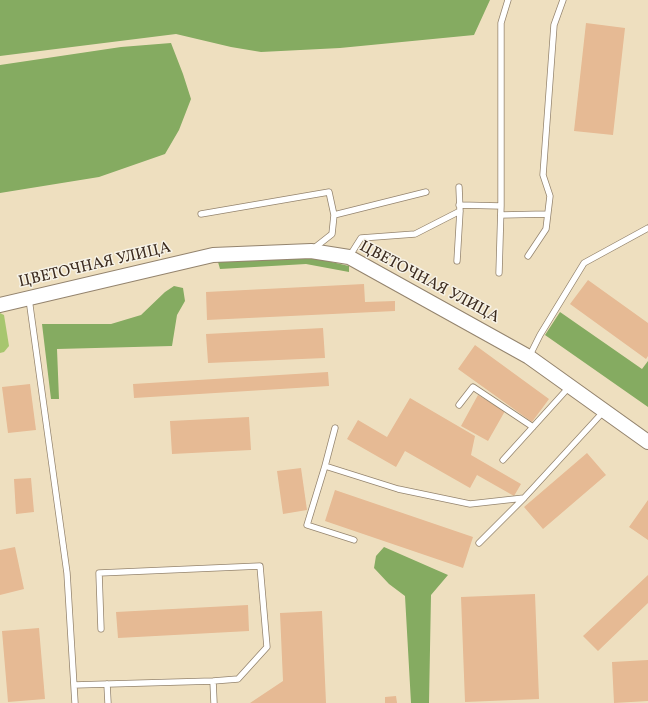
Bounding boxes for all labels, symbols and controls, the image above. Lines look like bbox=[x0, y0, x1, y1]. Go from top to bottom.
street label: ЦВЕТОЧНАЯ УЛИЦА bbox=[356, 238, 502, 328]
street label: ЦВЕТОЧНАЯ УЛИЦА bbox=[17, 239, 173, 293]

